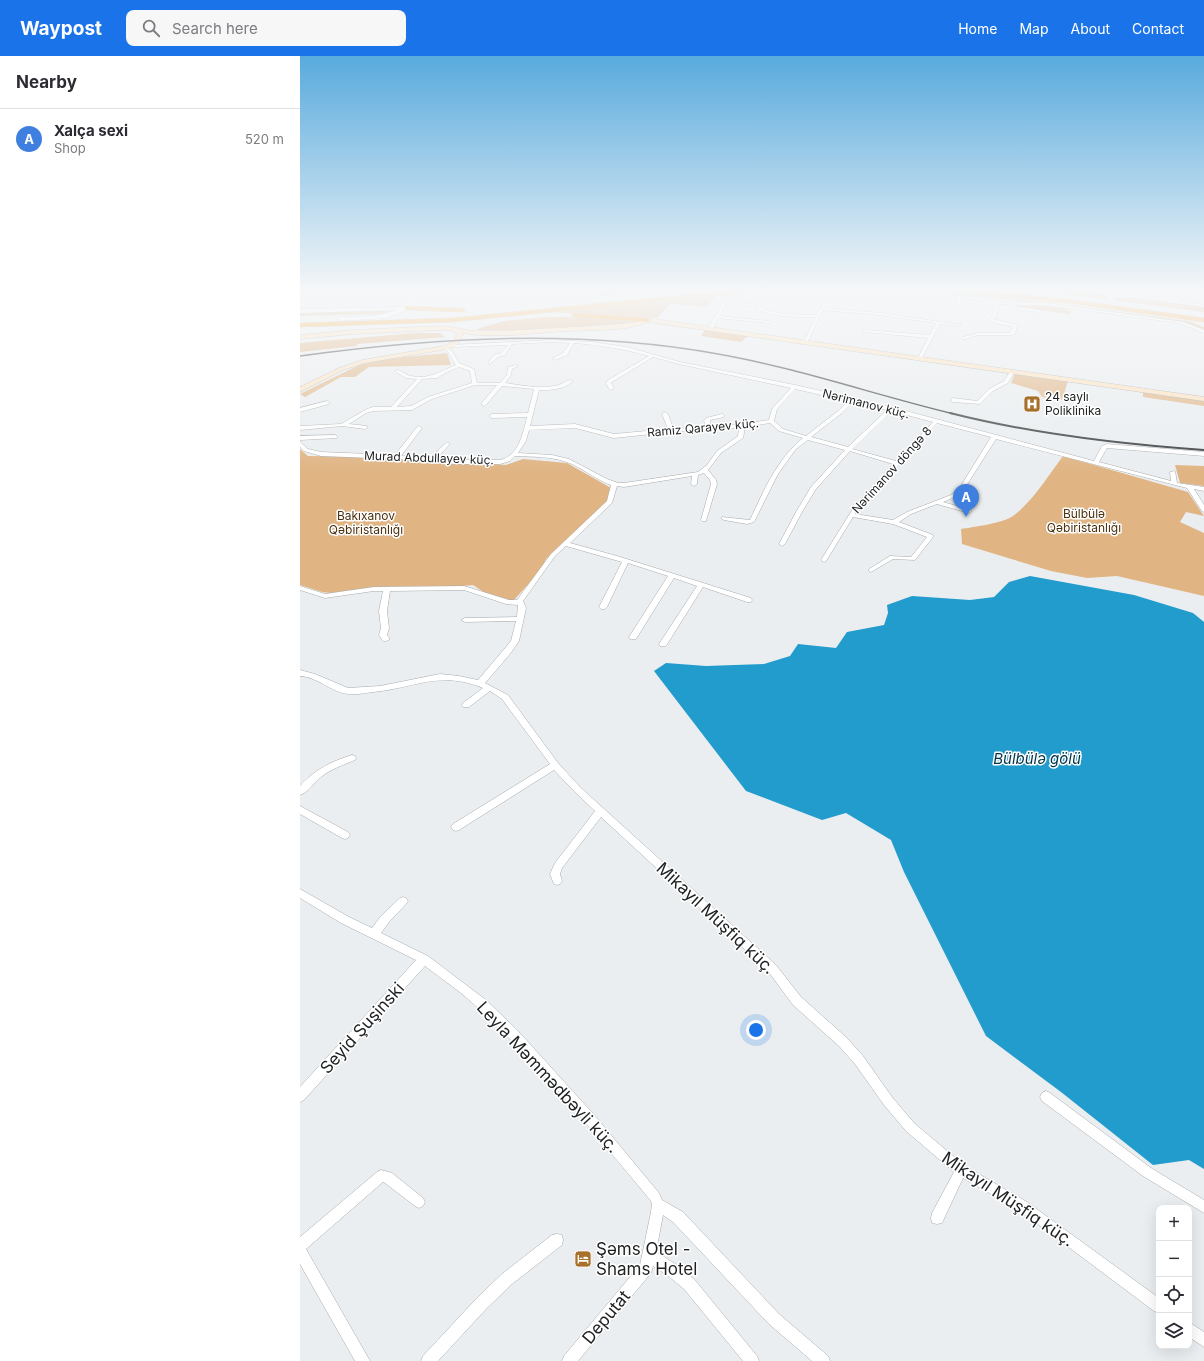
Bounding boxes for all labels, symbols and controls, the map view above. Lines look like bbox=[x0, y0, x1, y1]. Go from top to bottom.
search box bbox=[126, 10, 406, 46]
text: Waypost bbox=[20, 17, 102, 40]
icon: search bbox=[140, 17, 162, 39]
text: Search here bbox=[172, 19, 258, 38]
text: Home bbox=[958, 20, 997, 37]
text: Map bbox=[1019, 20, 1049, 37]
text: About bbox=[1071, 20, 1110, 37]
text: Contact bbox=[1132, 20, 1184, 37]
text: Nearby bbox=[16, 72, 77, 92]
text: Xalça sexi bbox=[54, 121, 128, 140]
text: A bbox=[24, 131, 34, 147]
text: 520 m bbox=[245, 131, 284, 147]
text: Shop bbox=[54, 140, 86, 156]
street label: Nərimanov küç. bbox=[821, 385, 911, 422]
place label: 24 saylı Poliklinika bbox=[1045, 389, 1101, 418]
hospital icon: 24 saylı Poliklinika bbox=[1022, 394, 1042, 414]
street label: Ramiz Qarayev küç. bbox=[646, 415, 759, 440]
street label: Nərimanov döngə 8 bbox=[849, 423, 935, 516]
street label: Murad Abdullayev küç. bbox=[364, 448, 494, 467]
pin: A bbox=[953, 484, 979, 517]
park label: Bülbülə Qəbiristanlığı bbox=[1047, 506, 1121, 535]
park label: Bakıxanov Qəbiristanlığı bbox=[329, 508, 403, 537]
water label: Bülbülə gölü bbox=[993, 749, 1081, 768]
street label: Mikayıl Müşfiq küç. bbox=[653, 858, 779, 978]
street label: Seyid Şuşinski bbox=[316, 978, 408, 1078]
street label: Leyla Məmmədbəyli küç. bbox=[473, 997, 623, 1157]
your location bbox=[746, 1020, 766, 1040]
street label: Mikayıl Müşfiq küç. bbox=[938, 1147, 1078, 1251]
map controls bbox=[1156, 1205, 1192, 1349]
button: + bbox=[1156, 1205, 1192, 1241]
place label: Şəms Otel - Shams Hotel bbox=[596, 1239, 697, 1279]
button: − bbox=[1156, 1241, 1192, 1277]
hotel icon: Şəms Otel - Shams Hotel bbox=[573, 1249, 593, 1269]
button: locate bbox=[1156, 1277, 1192, 1313]
street label: Deputat bbox=[578, 1286, 634, 1348]
button: layers bbox=[1156, 1313, 1192, 1349]

